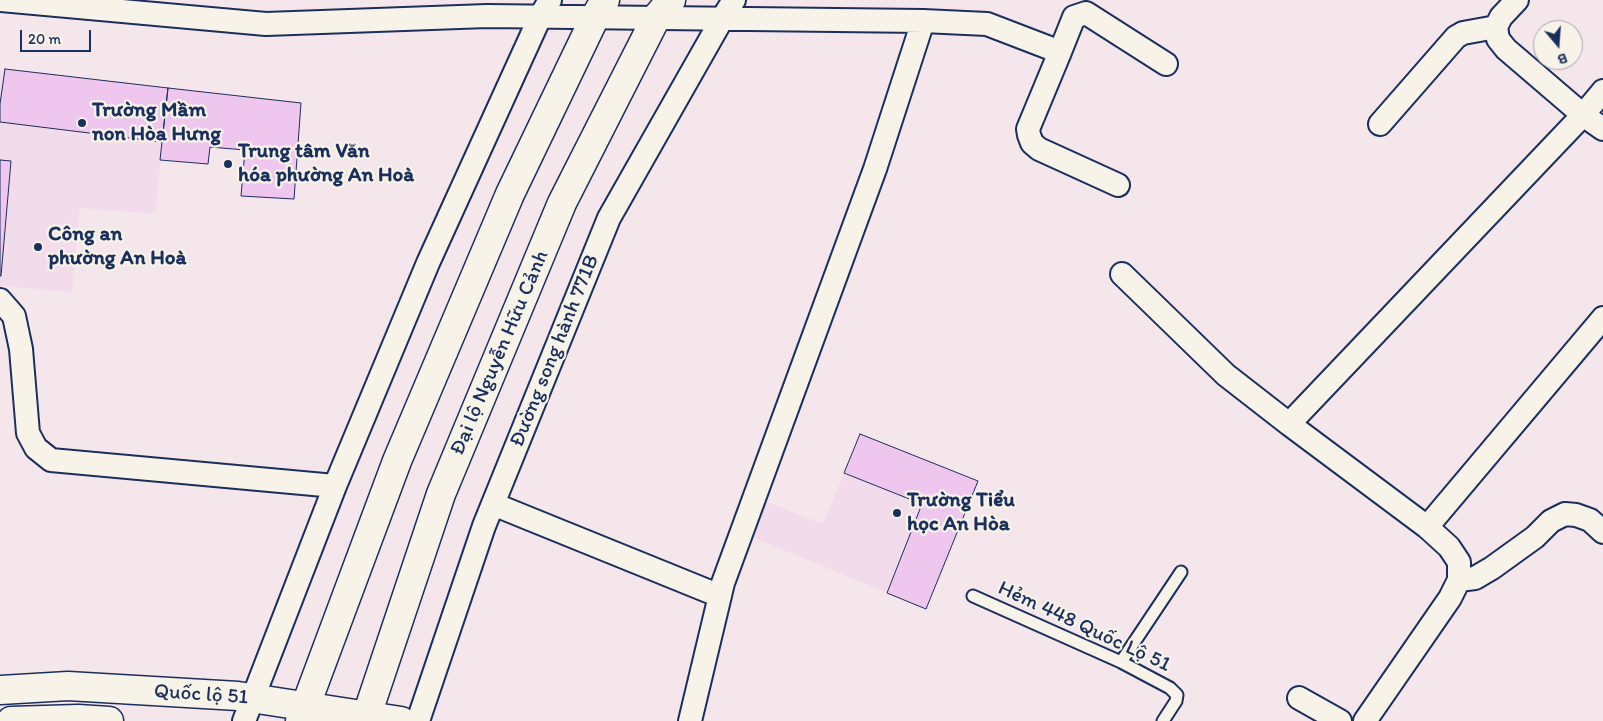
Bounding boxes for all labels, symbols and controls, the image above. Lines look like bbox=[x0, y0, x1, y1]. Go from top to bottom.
scale bar bbox=[22, 20, 94, 52]
north arrow bbox=[1533, 20, 1583, 70]
text: 20 m bbox=[28, 30, 61, 48]
text: B bbox=[1556, 49, 1569, 68]
place label: Trường Mầm non Hòa Hưng bbox=[92, 98, 221, 148]
marker: Trường Mầm non Hòa Hưng bbox=[76, 117, 88, 129]
place label: Trung tâm Văn hóa phường An Hoà bbox=[238, 139, 414, 189]
marker: Trung tâm Văn hóa phường An Hoà bbox=[222, 158, 234, 170]
place label: Công an phường An Hoà bbox=[48, 222, 187, 272]
marker: Công an phường An Hoà bbox=[32, 241, 44, 253]
street label: Đại lộ Nguyễn Hữu Cảnh bbox=[445, 247, 555, 459]
street label: Đường song hành 771B bbox=[505, 251, 605, 451]
place label: Trường Tiểu học An Hòa bbox=[907, 488, 1015, 538]
marker: Trường Tiểu học An Hòa bbox=[891, 507, 903, 519]
street label: Hẻm 448 Quốc Lộ 51 bbox=[994, 576, 1174, 678]
street label: Quốc lộ 51 bbox=[153, 679, 249, 711]

